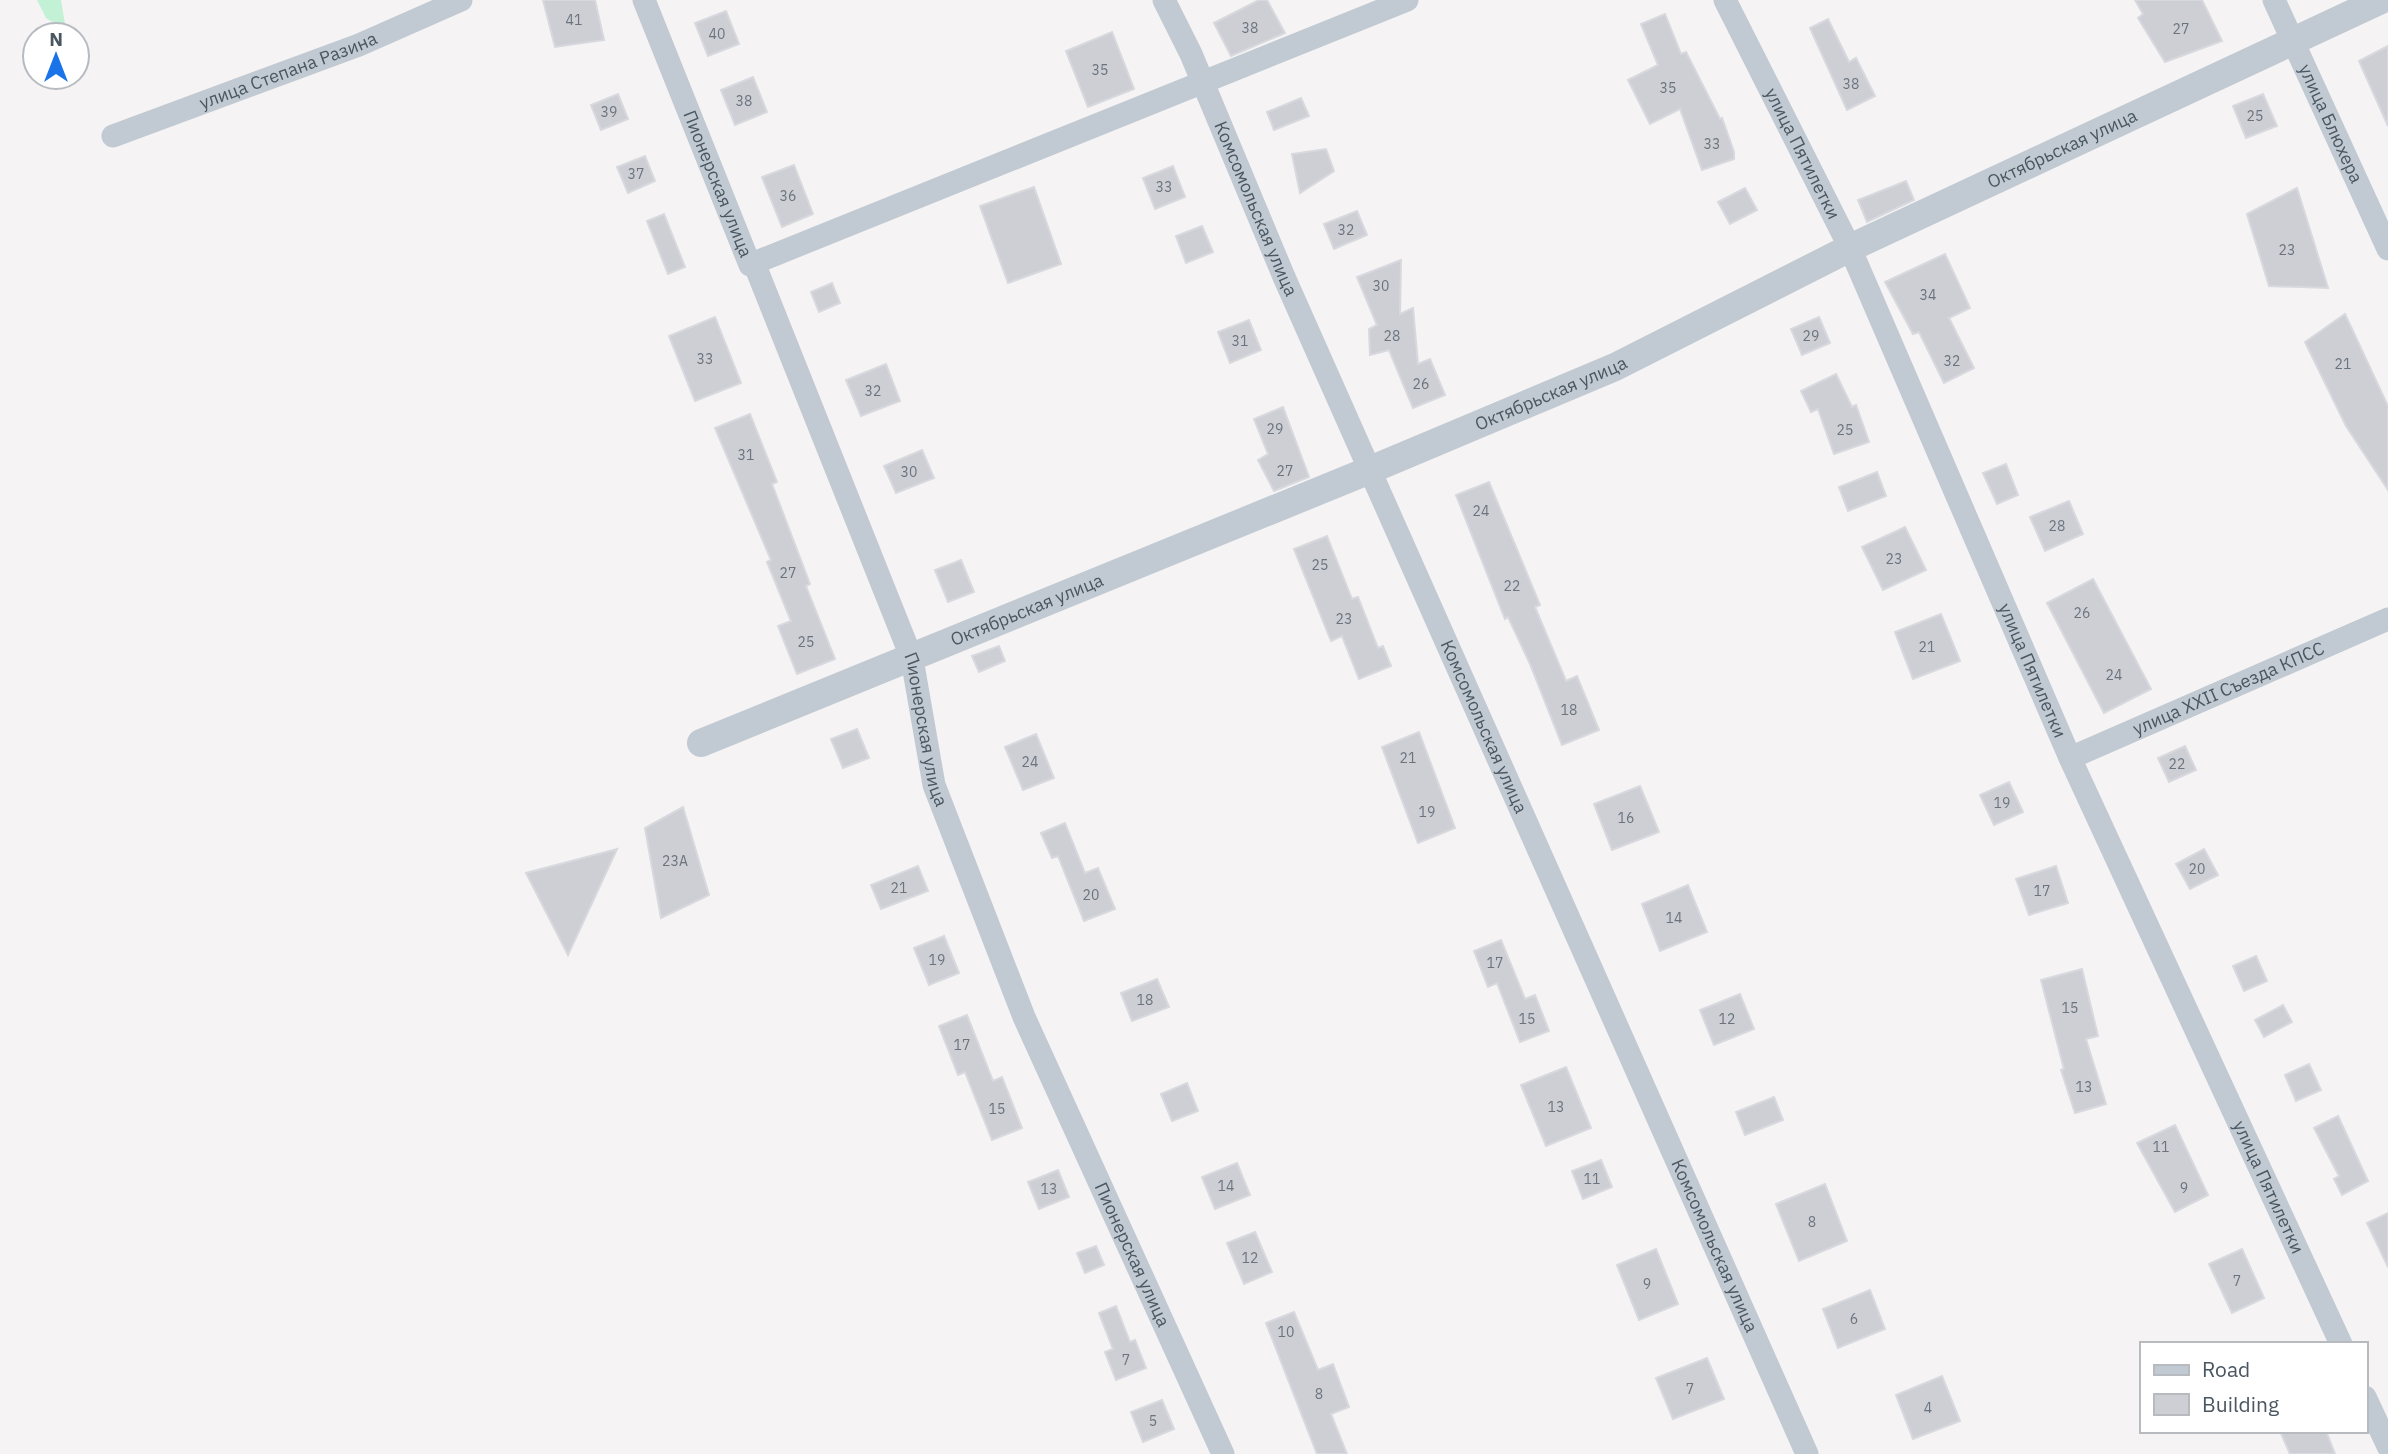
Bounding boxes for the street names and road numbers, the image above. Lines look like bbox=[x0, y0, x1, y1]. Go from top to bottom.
street label: улица Степана Разина bbox=[196, 26, 381, 114]
street label: улица Блюхера bbox=[2294, 60, 2368, 187]
street label: улица Пятилетки bbox=[1760, 84, 1846, 223]
street label: Октябрьская улица bbox=[1983, 103, 2141, 193]
street label: Пионерская улица bbox=[678, 107, 758, 261]
street label: Комсомольская улица bbox=[1209, 118, 1303, 300]
street label: Октябрьская улица bbox=[1471, 351, 1631, 436]
street label: Октябрьская улица bbox=[947, 568, 1107, 651]
street label: улица Пятилетки bbox=[1994, 600, 2072, 741]
street label: Комсомольская улица bbox=[1436, 636, 1533, 817]
street label: улица XXII Съезда КПСС bbox=[2129, 636, 2328, 740]
street label: Пионерская улица bbox=[899, 649, 953, 810]
street label: улица Пятилетки bbox=[2228, 1117, 2310, 1257]
street label: Комсомольская улица bbox=[1666, 1155, 1764, 1336]
street label: Пионерская улица bbox=[1090, 1178, 1176, 1331]

